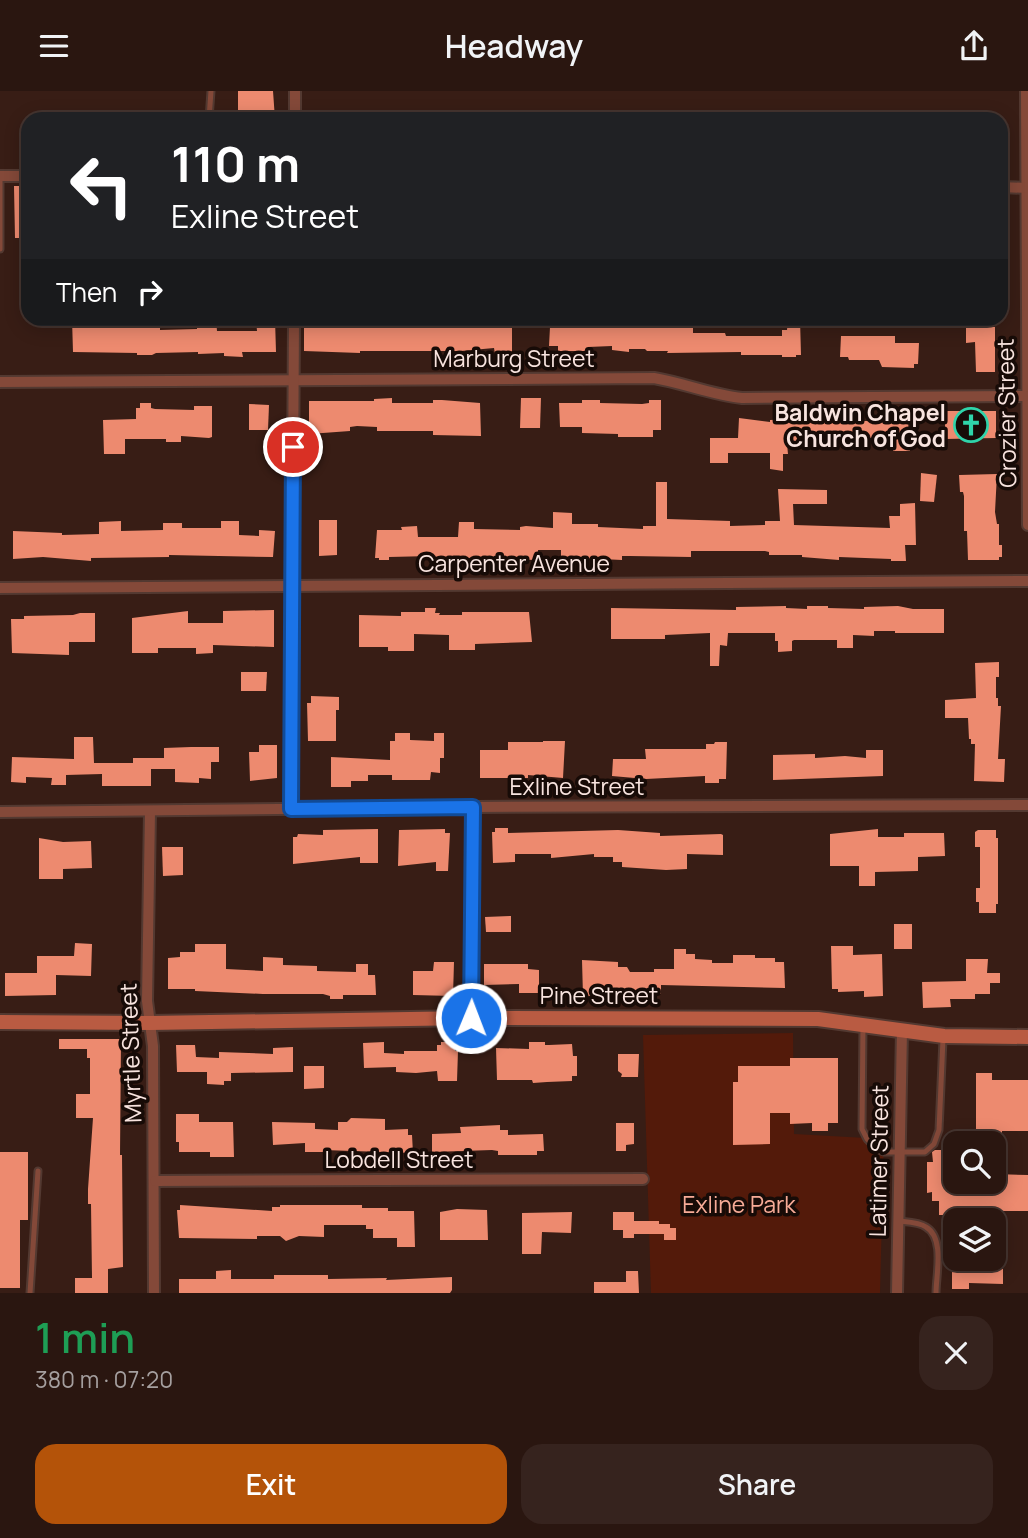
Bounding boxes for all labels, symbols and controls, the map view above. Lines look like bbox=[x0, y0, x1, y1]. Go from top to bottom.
text: Headway bbox=[445, 24, 583, 68]
icon: menu bbox=[35, 27, 73, 65]
icon: share bbox=[955, 27, 993, 65]
text: 110 m bbox=[171, 130, 300, 197]
icon: left bbox=[56, 140, 147, 231]
text: Exline Street bbox=[171, 194, 359, 238]
icon: right bbox=[131, 273, 169, 311]
text: Then bbox=[56, 274, 117, 310]
street label: Crozier Street bbox=[989, 338, 1023, 488]
street label: Marburg Street bbox=[433, 342, 595, 374]
place label: Baldwin Chapel Church of God bbox=[775, 396, 946, 454]
church icon: Baldwin Chapel Church of God bbox=[952, 406, 990, 444]
pin bbox=[263, 417, 323, 477]
icon: arrive bbox=[274, 428, 312, 466]
street label: Carpenter Avenue bbox=[418, 547, 610, 579]
street label: Exline Street bbox=[509, 770, 645, 802]
street label: Pine Street bbox=[540, 979, 658, 1011]
position arrow bbox=[434, 981, 508, 1055]
street label: Myrtle Street bbox=[112, 983, 148, 1123]
street label: Latimer Street bbox=[861, 1085, 895, 1237]
map controls bbox=[943, 1131, 1006, 1271]
button: search bbox=[943, 1131, 1006, 1194]
street label: Lobdell Street bbox=[325, 1143, 473, 1175]
park label: Exline Park bbox=[682, 1188, 796, 1220]
button: layers bbox=[943, 1208, 1006, 1271]
text: 1 min bbox=[35, 1308, 135, 1366]
button: close bbox=[919, 1316, 993, 1390]
text: 380 m · 07:20 bbox=[35, 1363, 173, 1395]
button: Exit bbox=[35, 1444, 507, 1524]
button: Share bbox=[521, 1444, 993, 1524]

